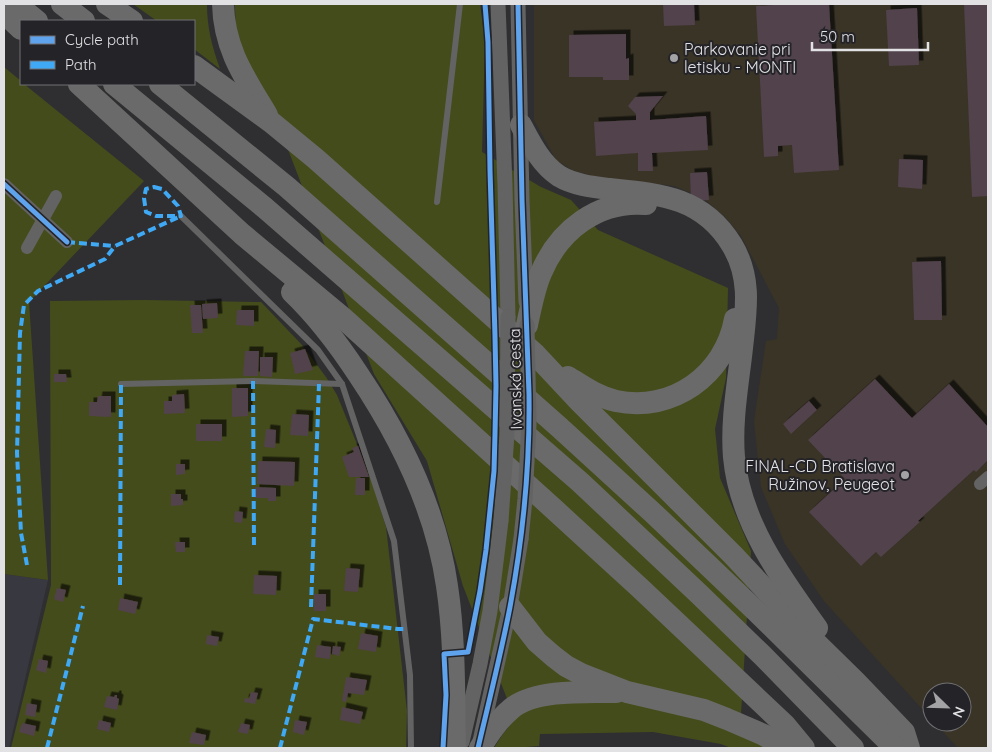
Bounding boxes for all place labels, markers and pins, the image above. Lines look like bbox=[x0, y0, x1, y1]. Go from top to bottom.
place label: Parkovanie pri letisku - MONTI bbox=[684, 39, 796, 77]
marker: Parkovanie pri letisku - MONTI bbox=[668, 52, 680, 64]
place label: FINAL-CD Bratislava Ružinov, Peugeot bbox=[745, 456, 895, 494]
marker: FINAL-CD Bratislava Ružinov, Peugeot bbox=[899, 469, 911, 481]

